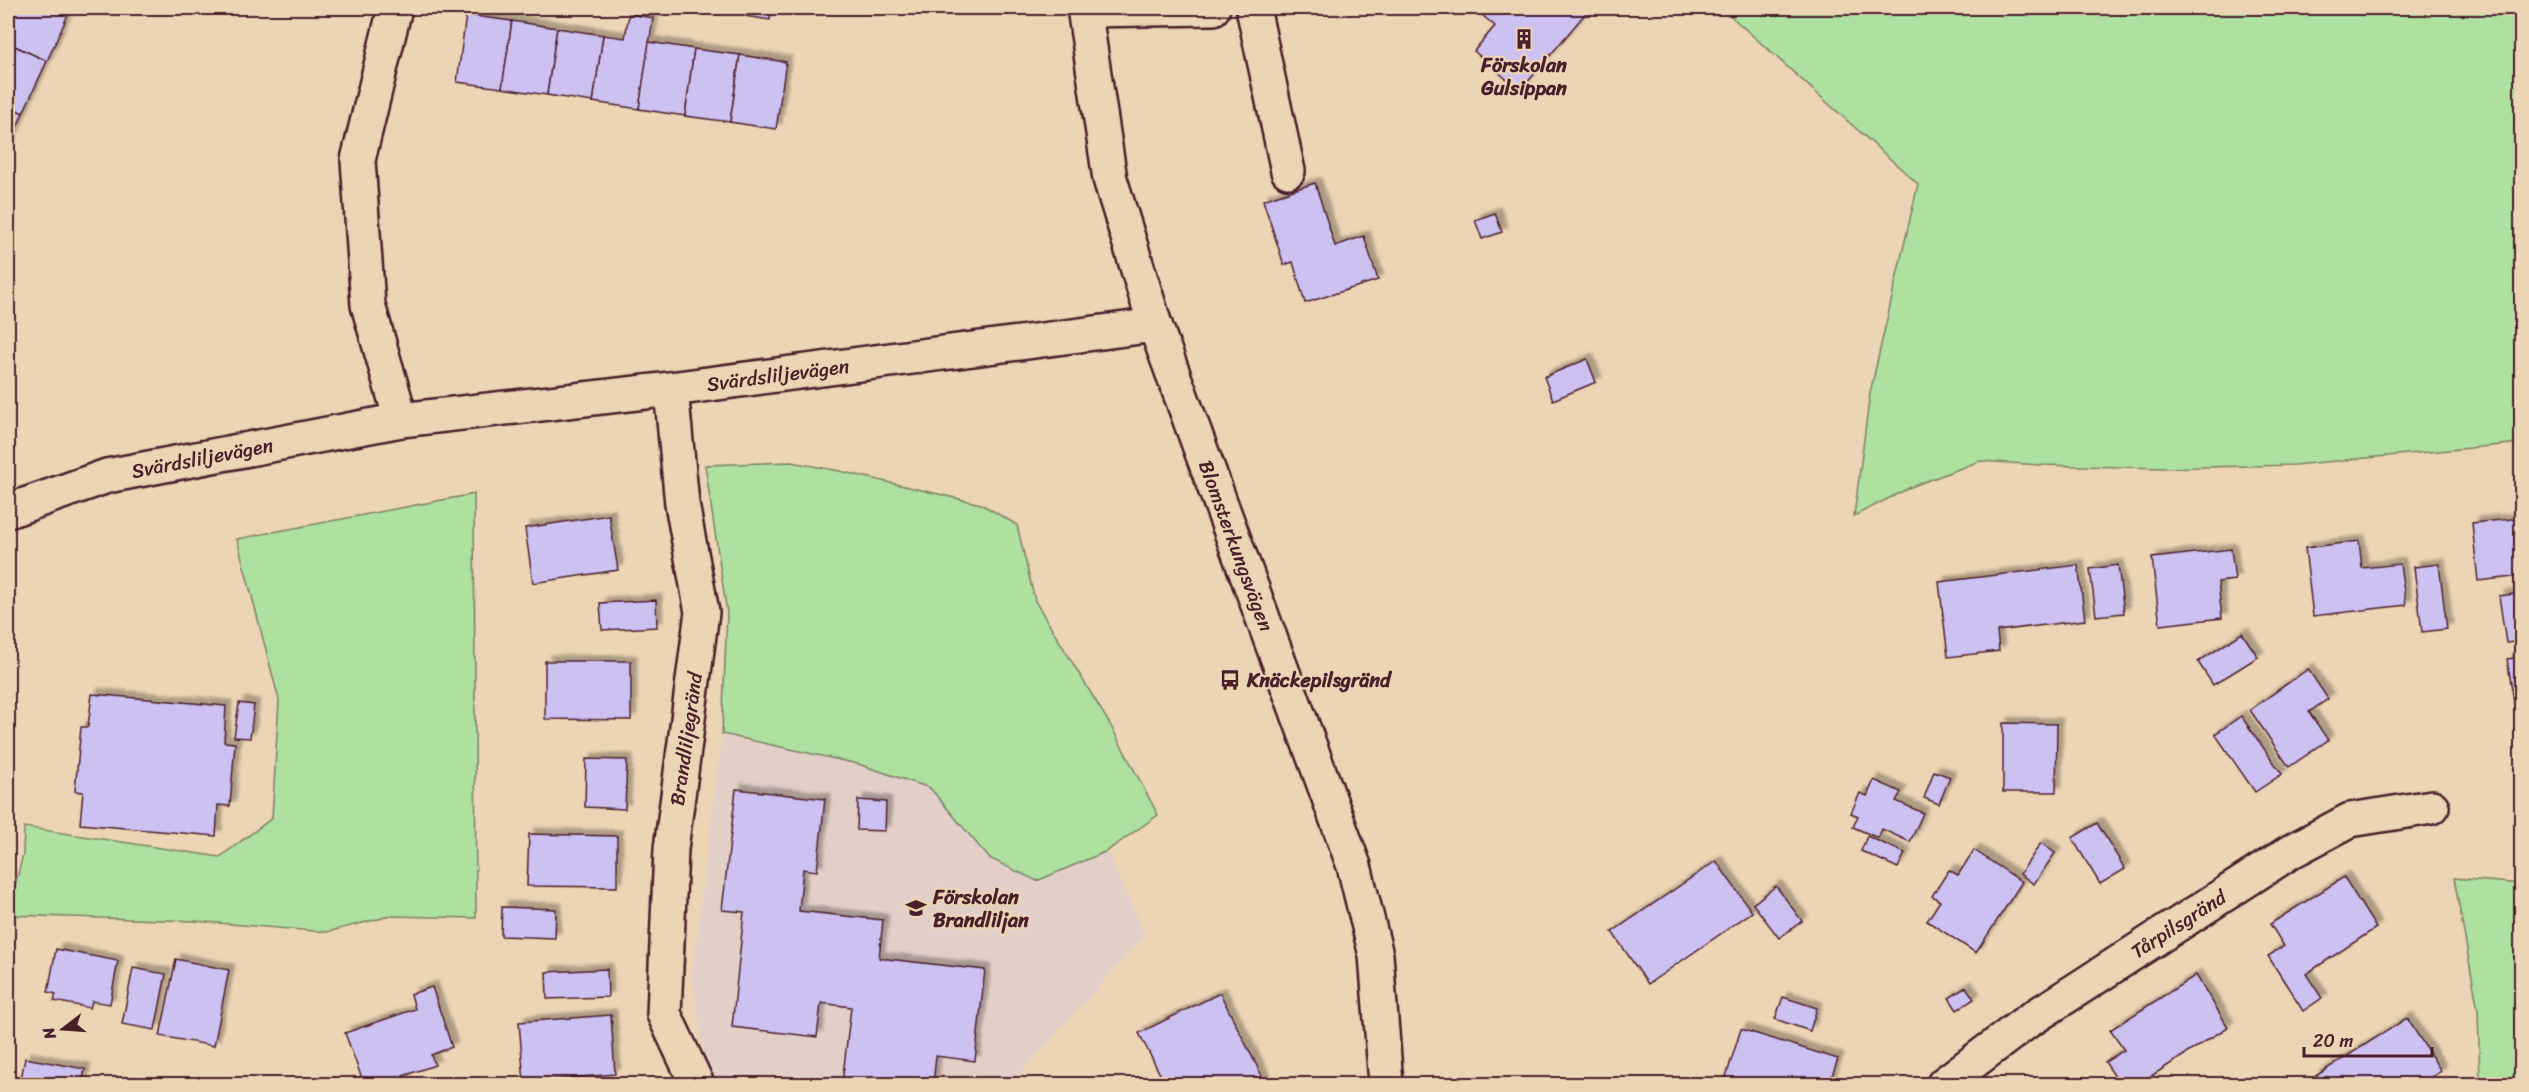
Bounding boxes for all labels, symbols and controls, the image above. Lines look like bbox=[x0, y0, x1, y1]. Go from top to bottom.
building icon: Förskolan Gulsippan bbox=[1512, 27, 1536, 51]
place label: Förskolan Gulsippan bbox=[1480, 48, 1567, 106]
street label: Svärdsliljevägen bbox=[705, 349, 852, 402]
street label: Svärdsliljevägen bbox=[129, 428, 276, 489]
street label: Blomsterkungsvägen bbox=[1188, 455, 1283, 637]
place label: Knäckepilsgränd bbox=[1246, 663, 1393, 698]
bus stop icon: Knäckepilsgränd bbox=[1218, 668, 1242, 692]
street label: Brandliljegränd bbox=[660, 669, 713, 808]
place label: Förskolan Brandliljan bbox=[932, 880, 1029, 938]
street label: Tårpilsgränd bbox=[2124, 880, 2235, 968]
school or university icon: Förskolan Brandliljan bbox=[904, 896, 928, 920]
north arrow bbox=[33, 999, 93, 1059]
scale bar bbox=[2304, 1020, 2432, 1058]
text: N bbox=[33, 1023, 65, 1044]
text: 20 m bbox=[2313, 1025, 2353, 1057]

